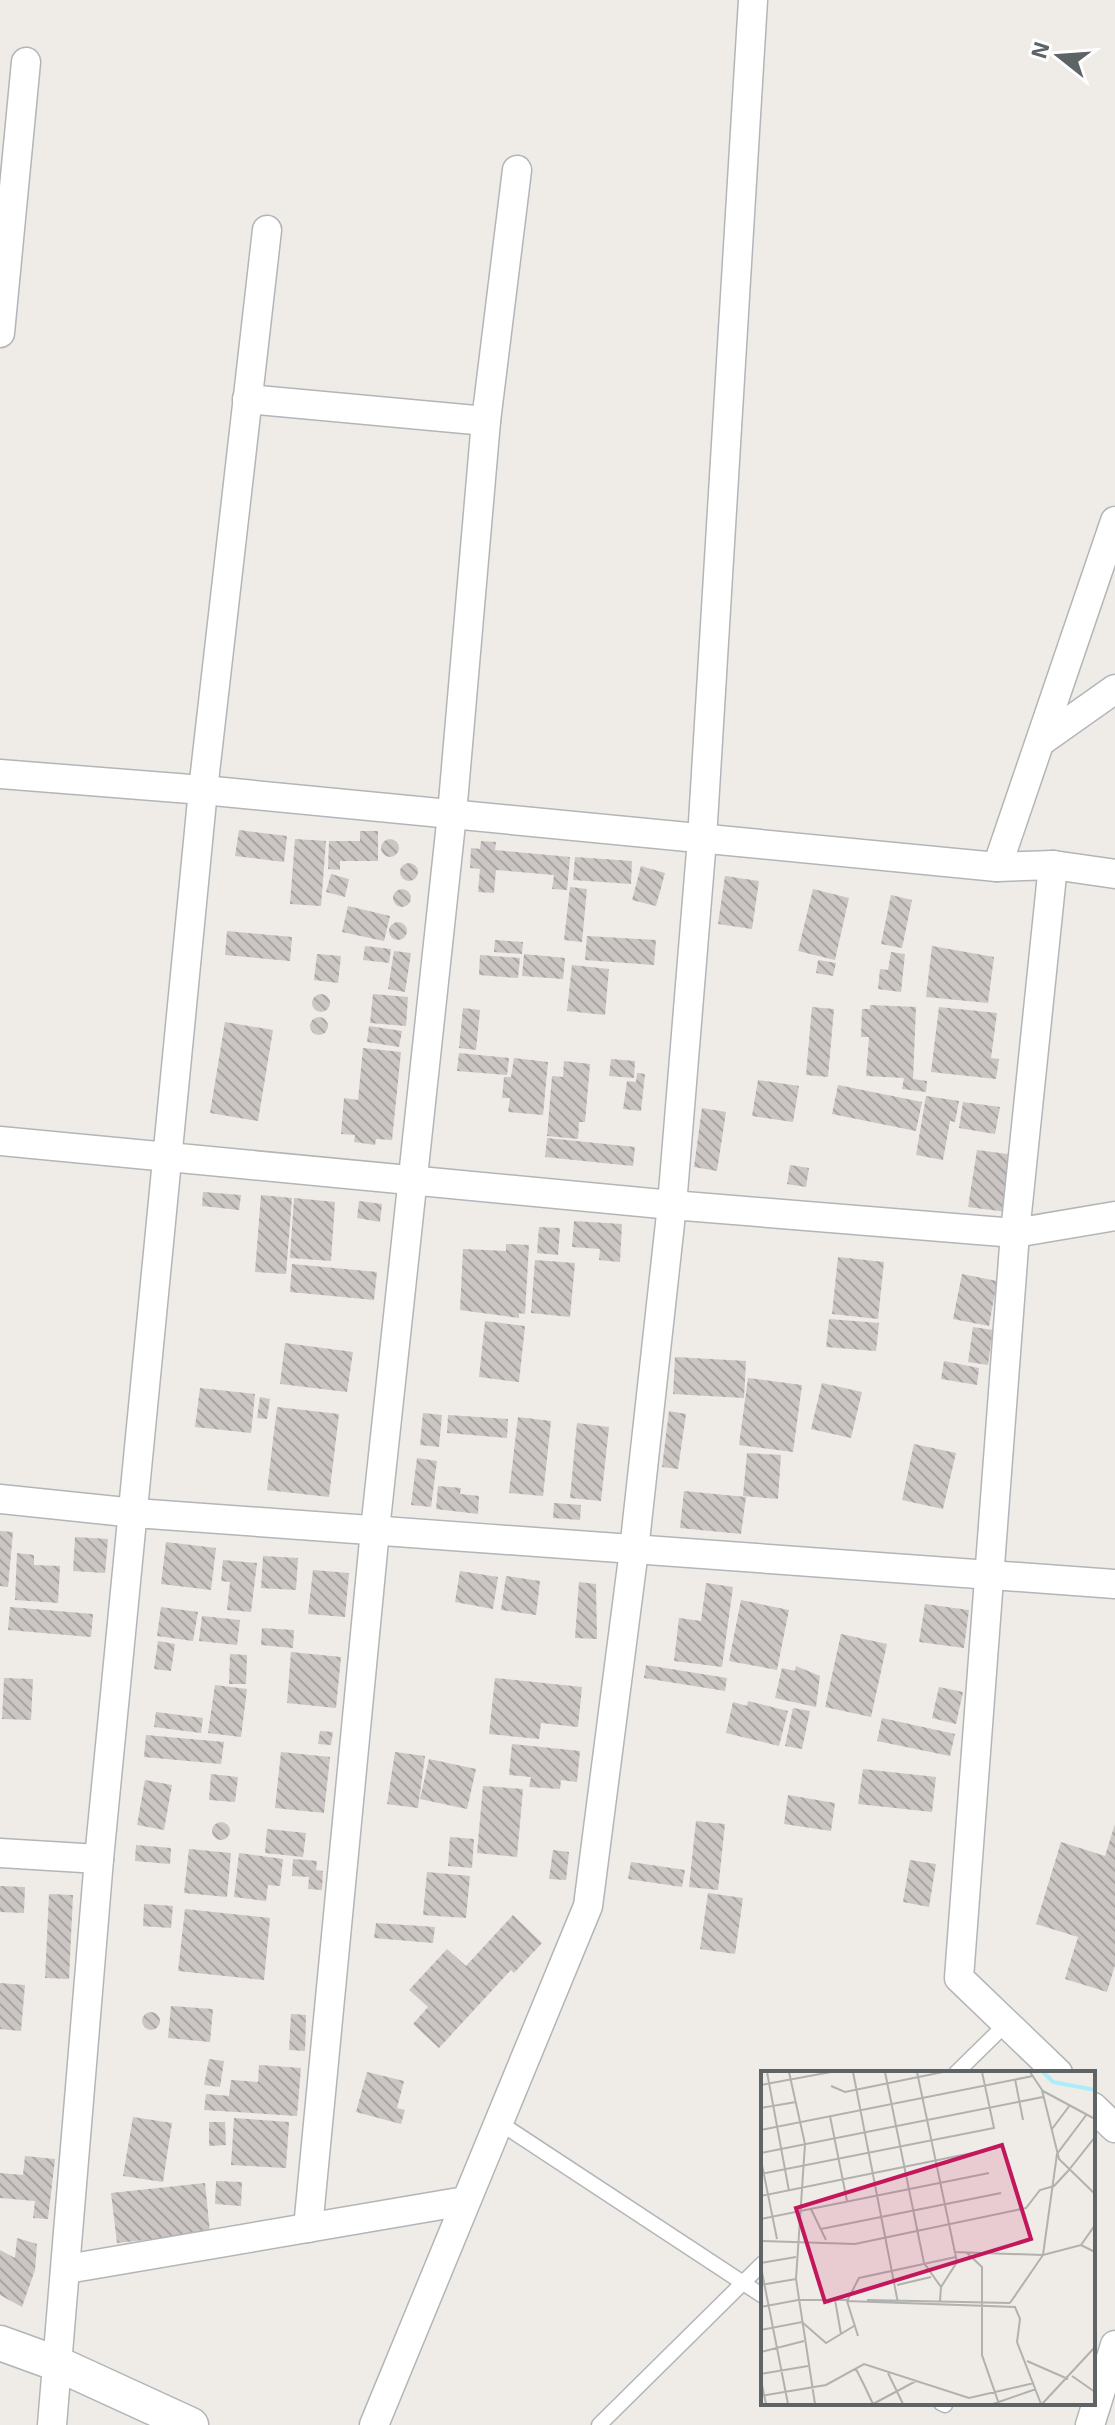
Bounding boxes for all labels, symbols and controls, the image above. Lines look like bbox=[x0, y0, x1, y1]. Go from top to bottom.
north arrow bbox=[1019, 16, 1099, 96]
text: N bbox=[1024, 38, 1054, 61]
inset map bbox=[761, 2071, 1095, 2405]

